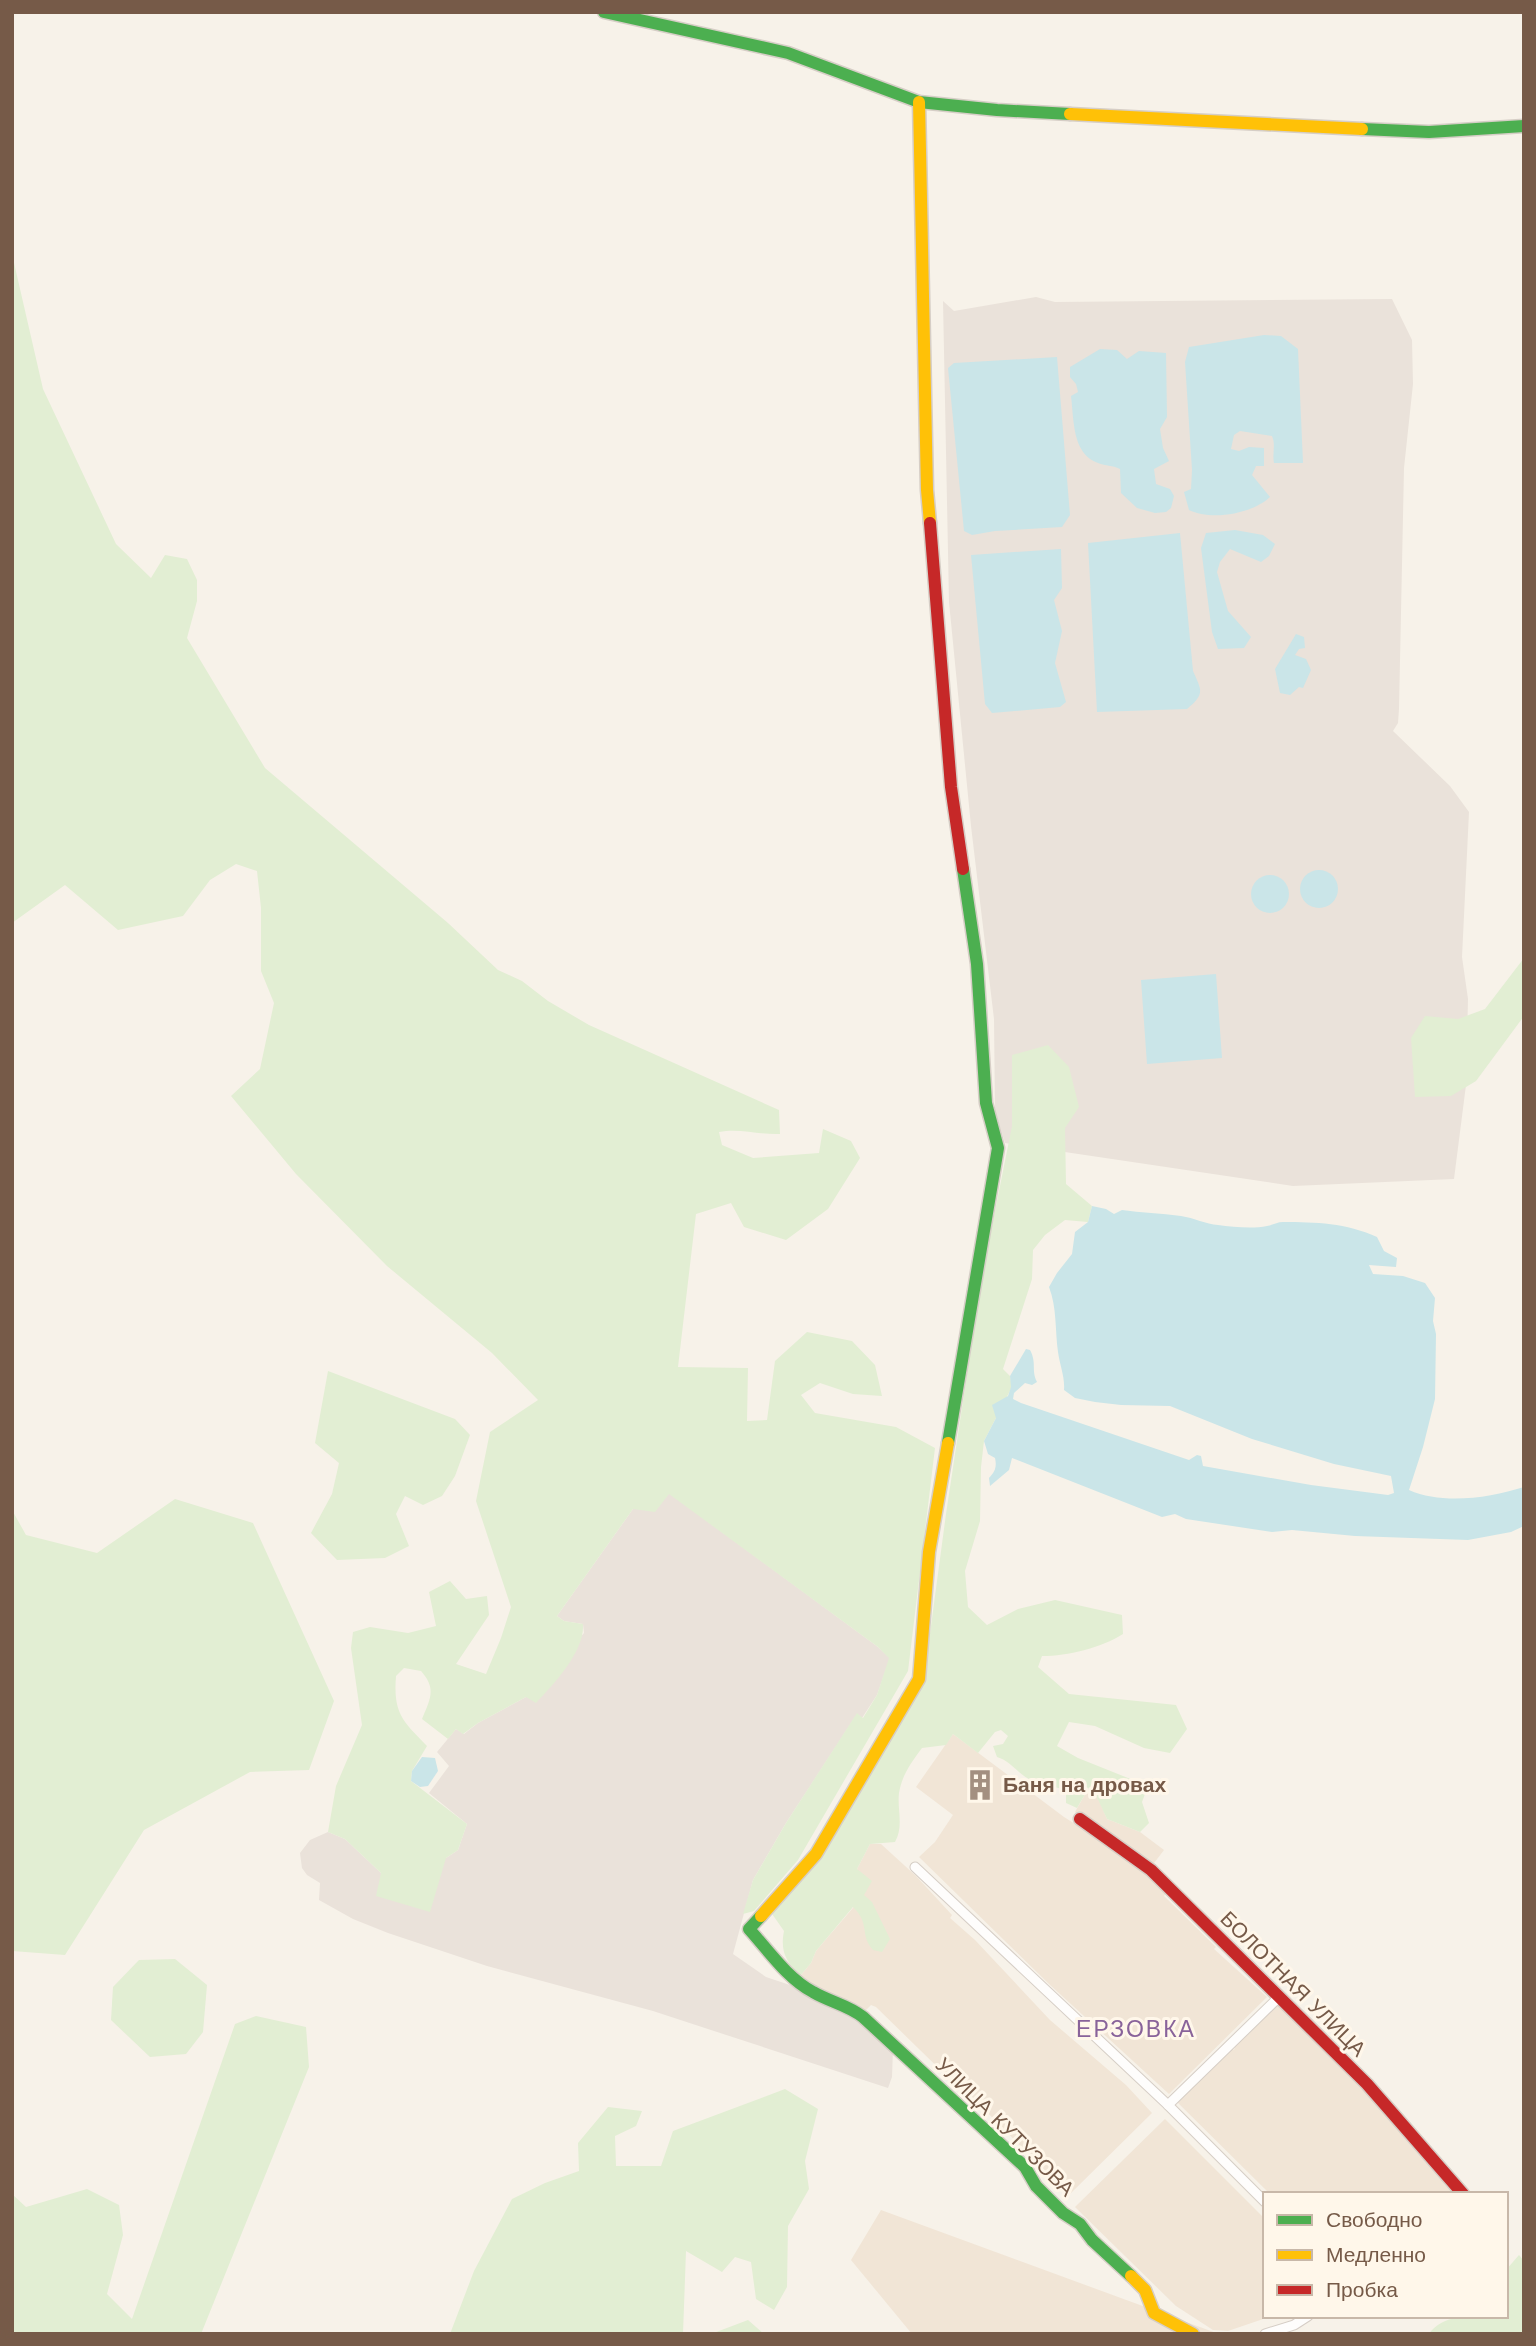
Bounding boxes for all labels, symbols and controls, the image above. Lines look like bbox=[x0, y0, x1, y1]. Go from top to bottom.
building icon: Баня на дровах bbox=[963, 1768, 997, 1802]
place label: Баня на дровах bbox=[1003, 1772, 1166, 1797]
street label: БОЛОТНАЯ УЛИЦА bbox=[1216, 1906, 1371, 2061]
district label: ЕРЗОВКА bbox=[1076, 2016, 1196, 2043]
street label: УЛИЦА КУТУЗОВА bbox=[931, 2052, 1080, 2201]
legend bbox=[1263, 2192, 1508, 2318]
text: Свободно bbox=[1326, 2207, 1423, 2232]
text: Медленно bbox=[1326, 2242, 1426, 2267]
text: Пробка bbox=[1326, 2277, 1398, 2302]

